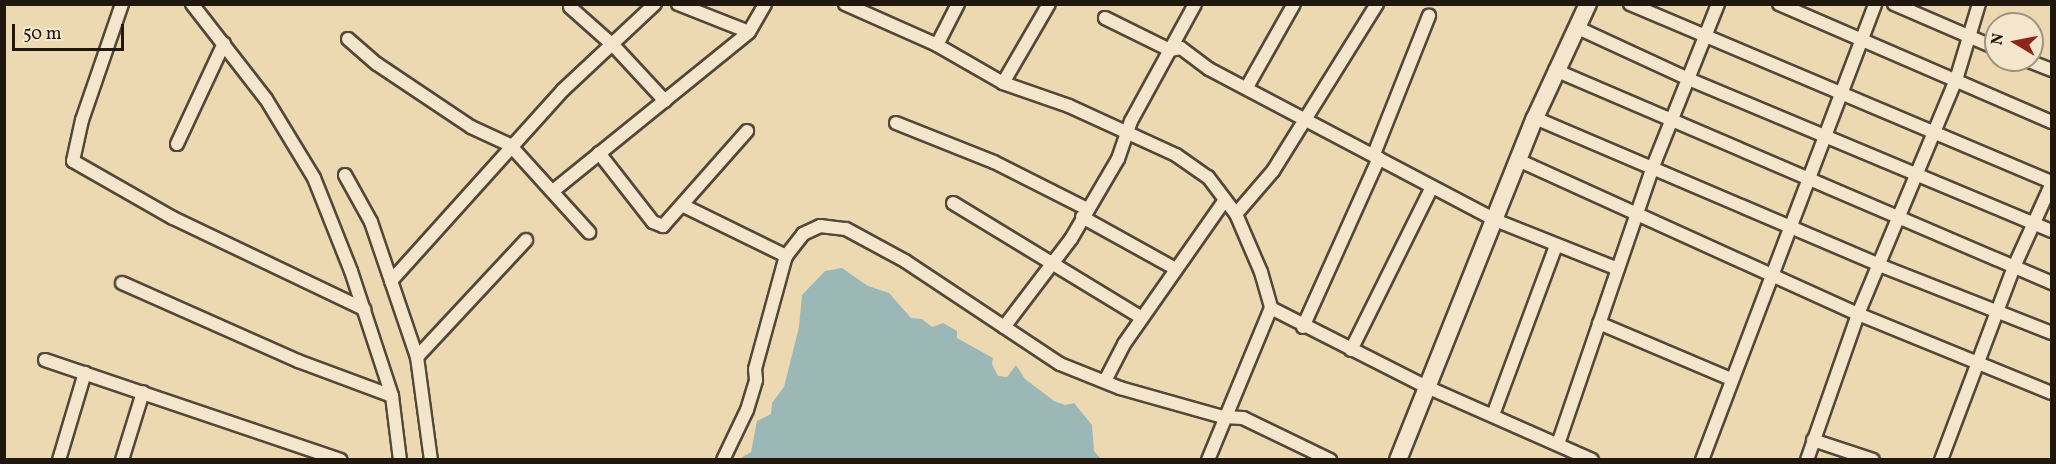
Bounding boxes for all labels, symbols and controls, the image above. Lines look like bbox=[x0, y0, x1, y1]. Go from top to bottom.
scale bar bbox=[15, 12, 128, 50]
north arrow bbox=[1984, 12, 2044, 72]
text: 50 m bbox=[23, 22, 62, 47]
text: N bbox=[1986, 32, 2010, 47]

